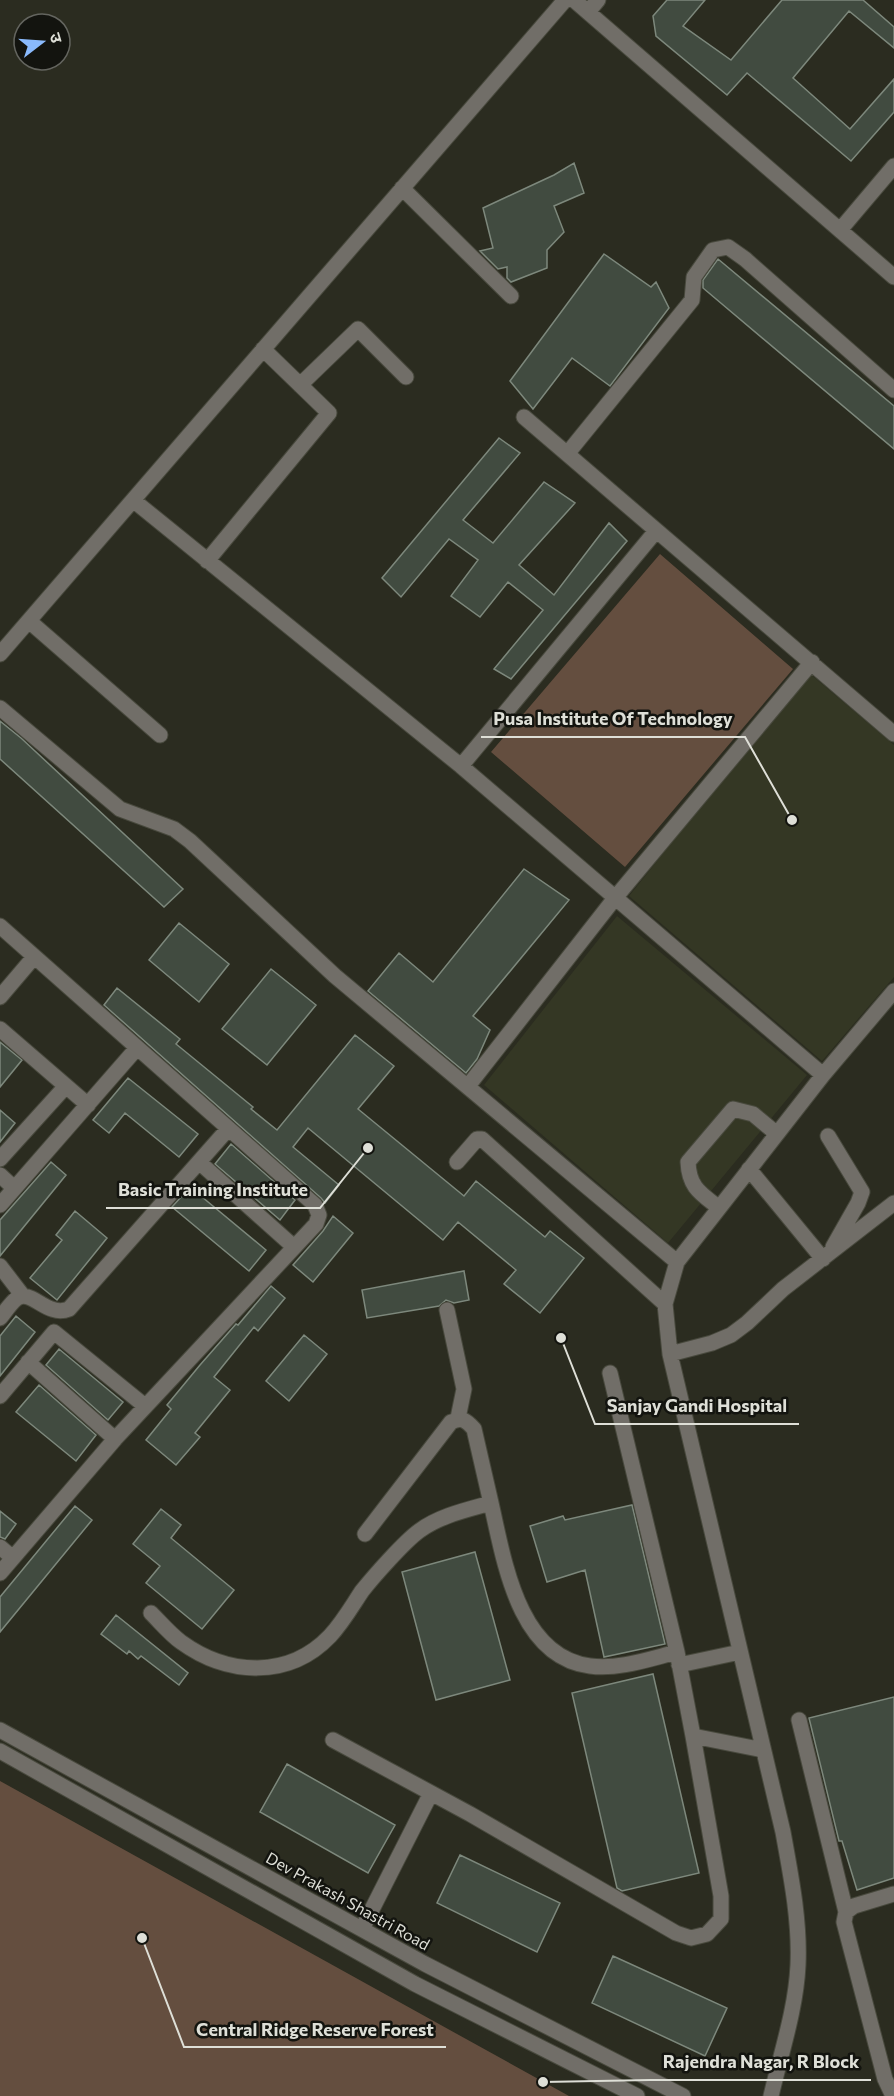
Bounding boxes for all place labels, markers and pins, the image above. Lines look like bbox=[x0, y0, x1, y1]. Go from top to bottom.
callout: Pusa Institute Of Technology bbox=[481, 701, 745, 737]
callout: Basic Training Institute bbox=[106, 1172, 320, 1208]
callout: Sanjay Gandi Hospital bbox=[595, 1388, 799, 1424]
callout: Central Ridge Reserve Forest bbox=[184, 2011, 446, 2047]
callout: Rajendra Nagar, R Block bbox=[650, 2044, 871, 2080]

